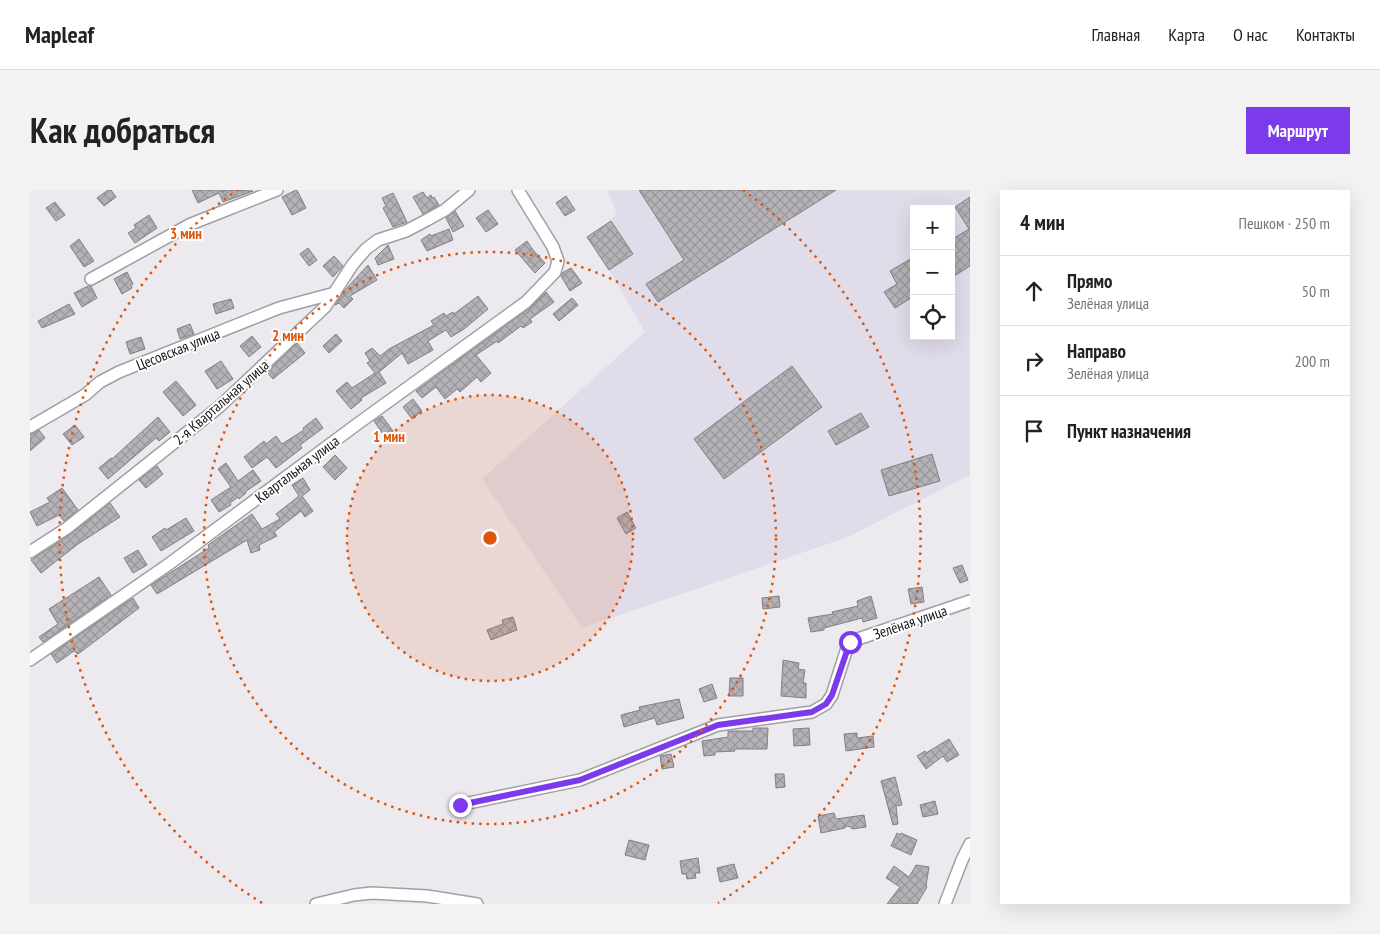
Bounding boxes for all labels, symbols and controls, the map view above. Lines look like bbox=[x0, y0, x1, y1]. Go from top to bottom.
text: Mapleaf bbox=[25, 19, 94, 50]
text: Главная bbox=[1092, 23, 1140, 46]
text: Карта bbox=[1168, 23, 1205, 46]
text: О нас bbox=[1233, 23, 1268, 46]
text: Контакты bbox=[1296, 23, 1355, 46]
text: Как добраться bbox=[30, 107, 215, 153]
button: Маршрут bbox=[1246, 107, 1350, 154]
map controls bbox=[910, 205, 955, 340]
button: + bbox=[910, 205, 955, 250]
text: 4 мин bbox=[1020, 209, 1065, 236]
text: Пешком · 250 m bbox=[1239, 213, 1330, 233]
text: 3 мин bbox=[170, 224, 202, 243]
button: − bbox=[910, 250, 955, 295]
text: Прямо bbox=[1067, 269, 1112, 293]
icon: ahead bbox=[1020, 277, 1048, 305]
text: 50 m bbox=[1302, 281, 1330, 301]
text: Зелёная улица bbox=[1067, 293, 1149, 313]
button: locate bbox=[910, 295, 955, 340]
street label: Цесовская улица bbox=[133, 324, 223, 374]
text: 2 мин bbox=[272, 326, 304, 345]
text: Направо bbox=[1067, 339, 1126, 363]
icon: right bbox=[1020, 347, 1048, 375]
text: 200 m bbox=[1295, 351, 1330, 371]
street label: 2-я Квартальная улица bbox=[169, 355, 273, 449]
text: Зелёная улица bbox=[1067, 363, 1149, 383]
icon: arrive bbox=[1020, 417, 1048, 445]
text: Пункт назначения bbox=[1067, 419, 1191, 443]
text: 1 мин bbox=[373, 427, 405, 446]
street label: Квартальная улица bbox=[251, 431, 343, 507]
centre of rings bbox=[481, 529, 499, 547]
street label: Зелёная улица bbox=[871, 600, 949, 644]
route start bbox=[839, 631, 862, 654]
route end bbox=[449, 794, 472, 817]

